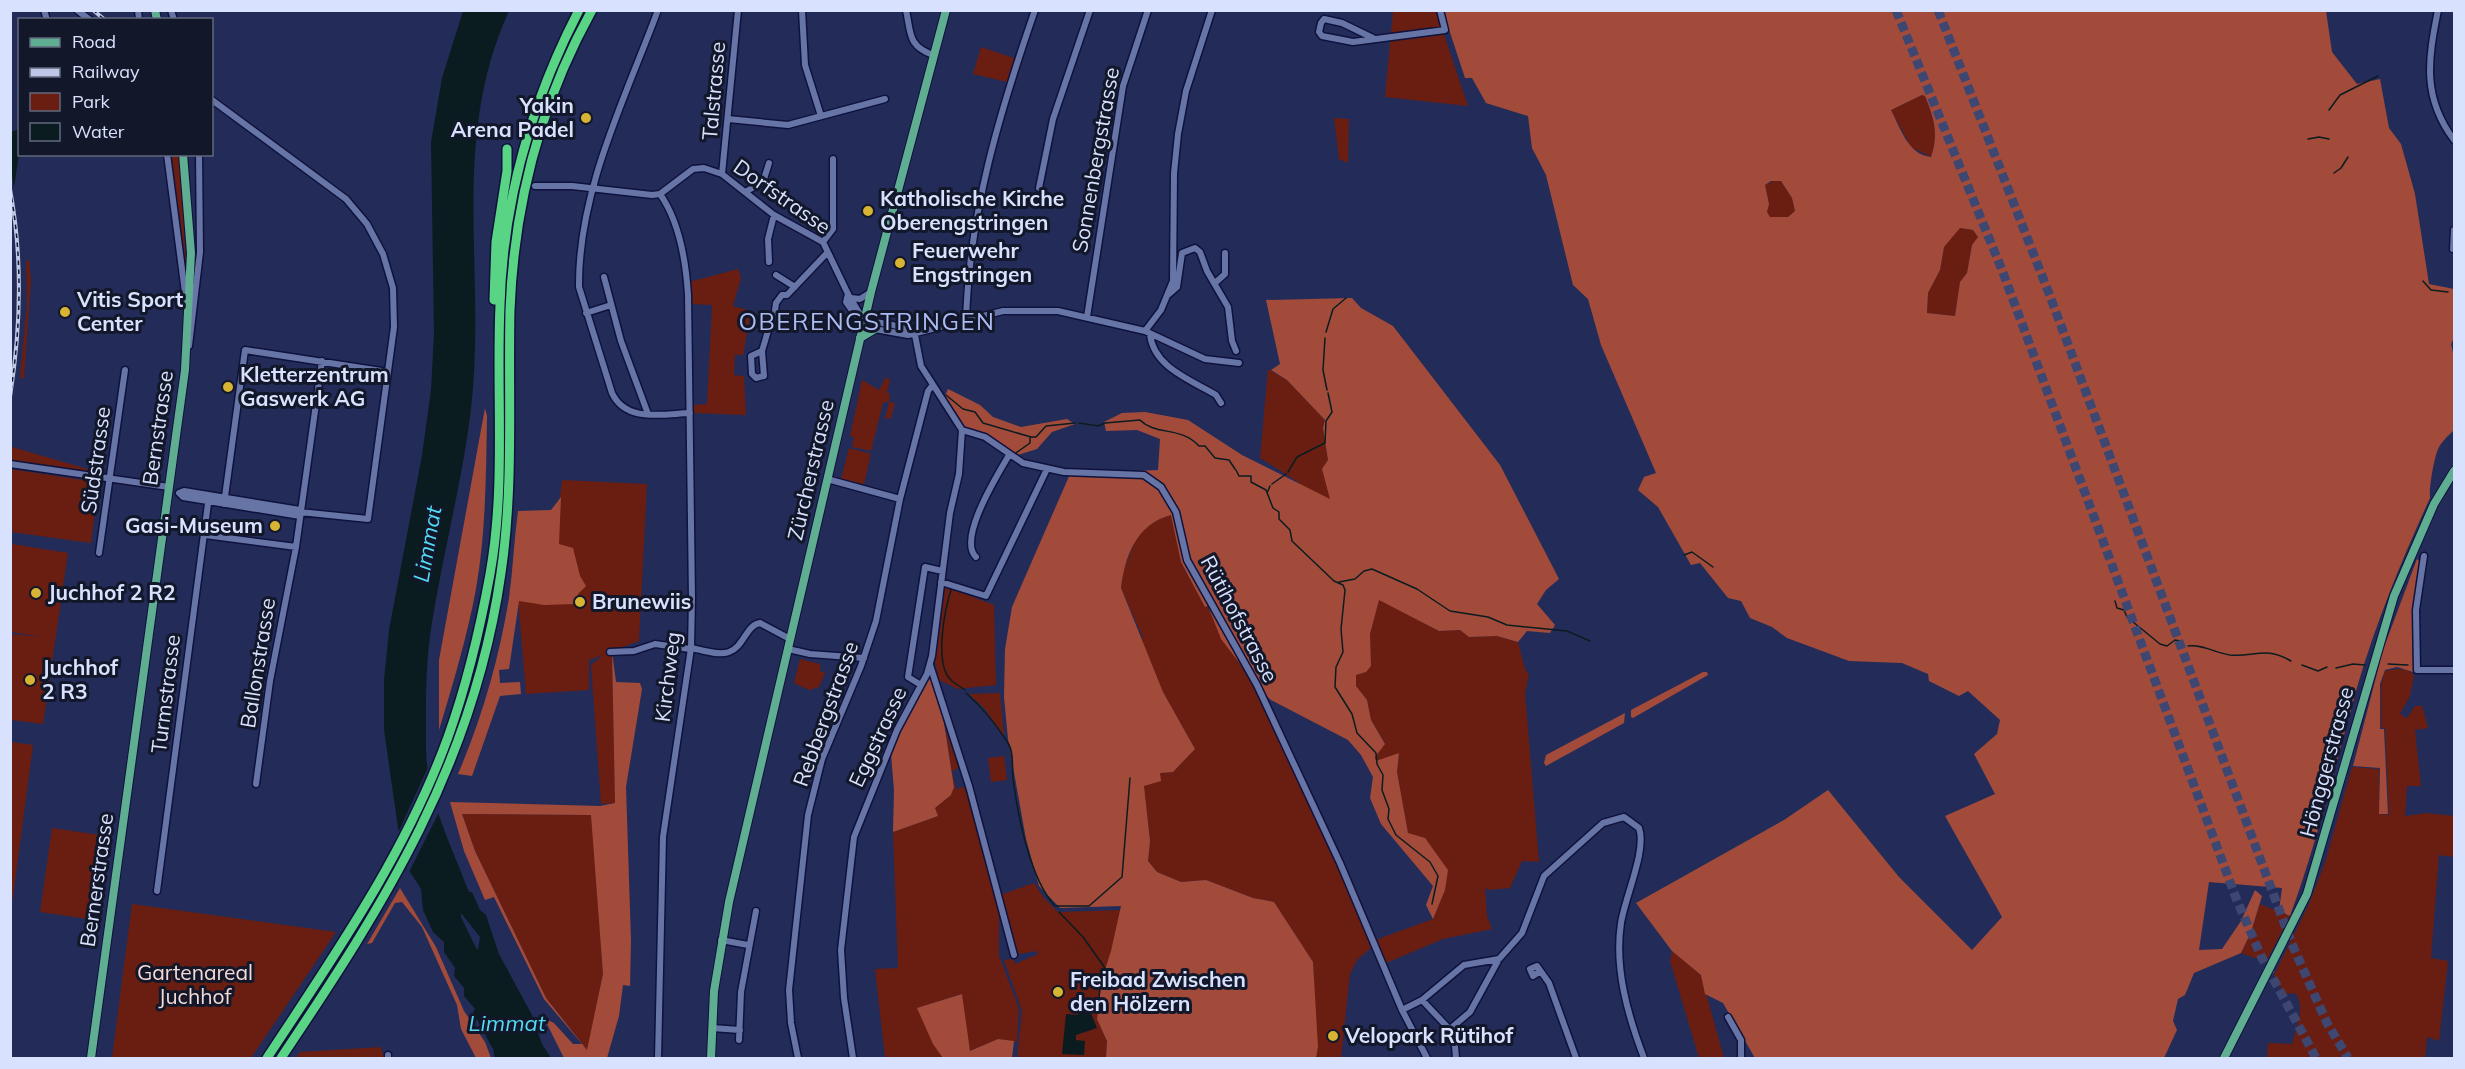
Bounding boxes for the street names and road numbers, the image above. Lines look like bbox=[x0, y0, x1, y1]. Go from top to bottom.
street label: Talstrasse bbox=[696, 41, 730, 141]
street label: Sonnenbergstrasse bbox=[1066, 65, 1124, 254]
street label: Dorfstrasse bbox=[729, 153, 836, 239]
street label: Bernstrasse bbox=[136, 369, 178, 487]
street label: Zürcherstrasse bbox=[781, 397, 839, 543]
street label: Südstrasse bbox=[75, 405, 115, 515]
street label: Rütihofstrasse bbox=[1195, 551, 1284, 687]
street label: Ballonstrasse bbox=[234, 596, 280, 730]
street label: Kirchweg bbox=[649, 630, 685, 723]
street label: Turmstrasse bbox=[145, 633, 185, 755]
street label: Rebbergstrasse bbox=[787, 638, 863, 790]
street label: Eggstrasse bbox=[843, 682, 912, 791]
street label: Hönggerstrasse bbox=[2293, 684, 2359, 840]
street label: Bernerstrasse bbox=[74, 811, 118, 948]

